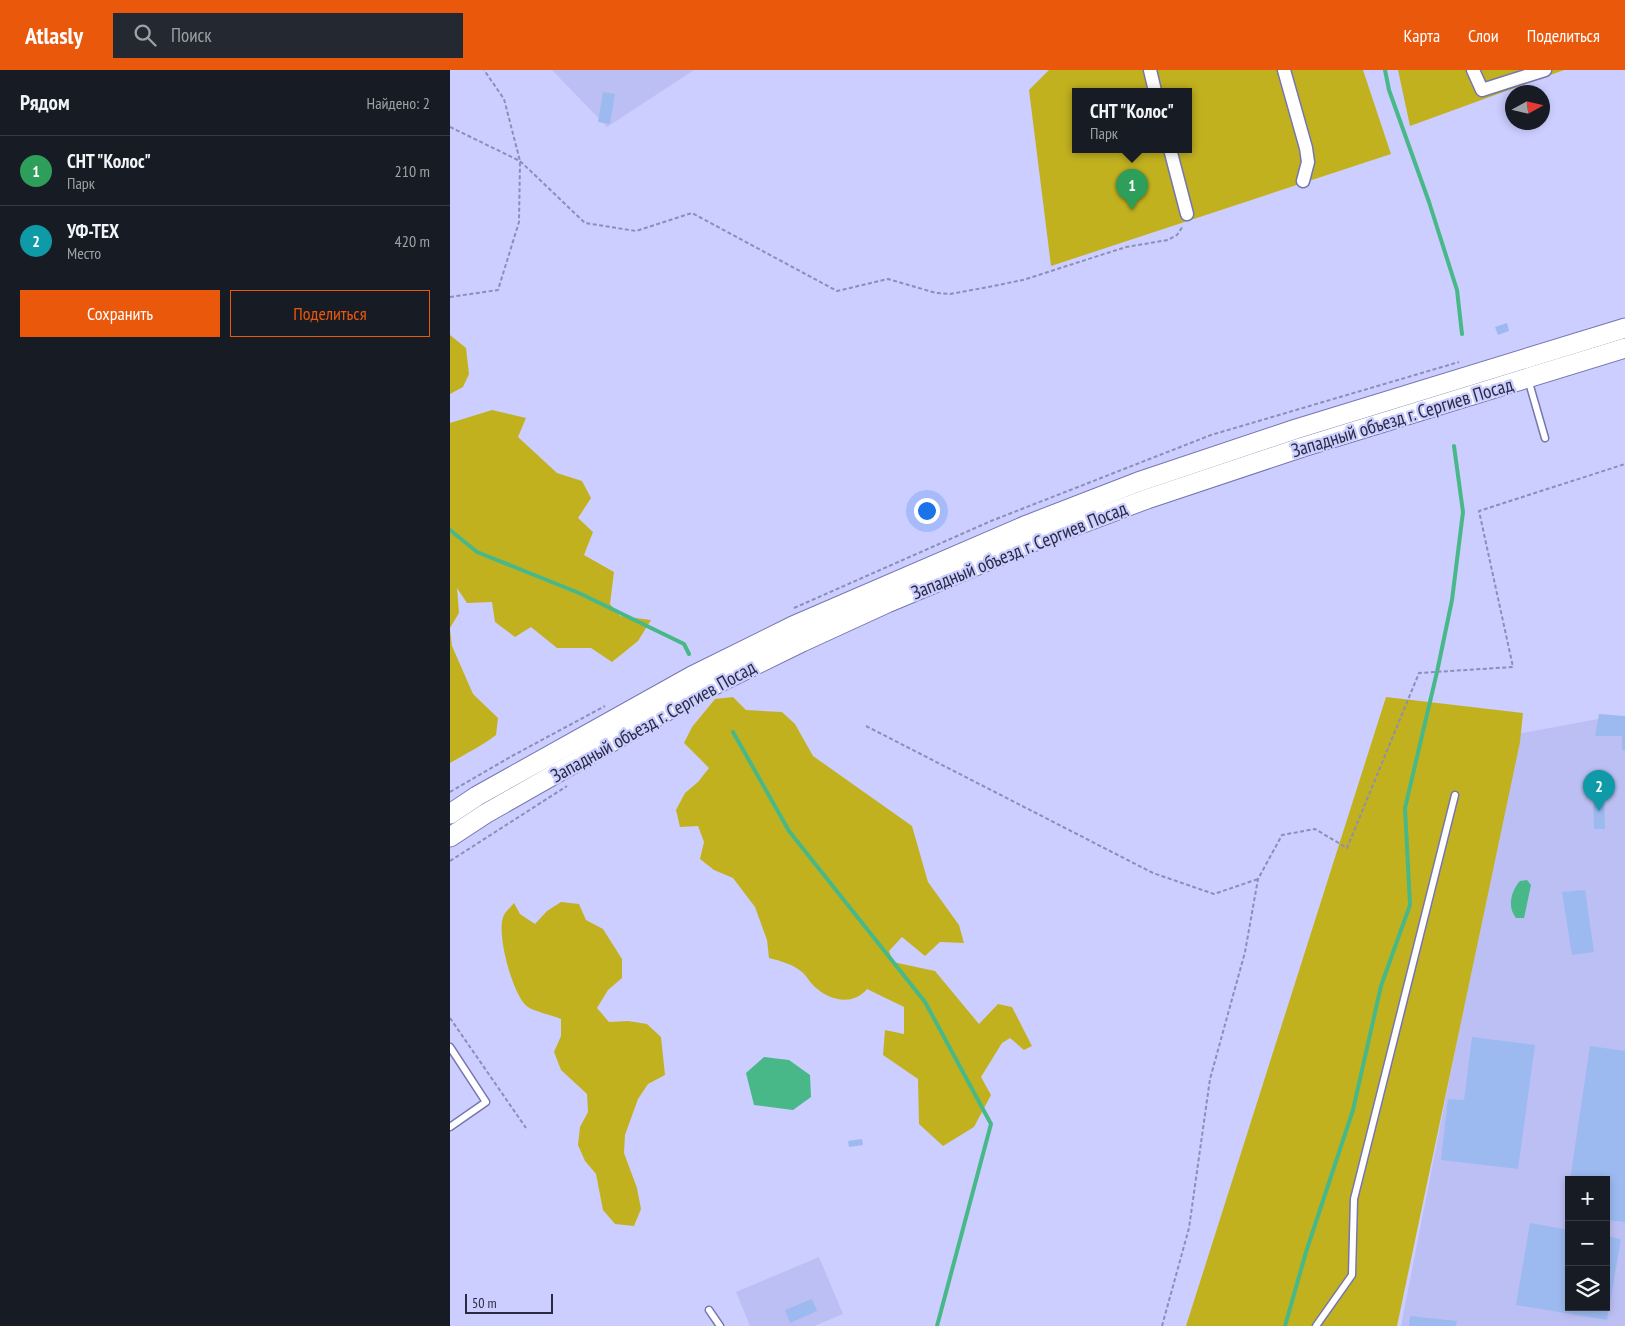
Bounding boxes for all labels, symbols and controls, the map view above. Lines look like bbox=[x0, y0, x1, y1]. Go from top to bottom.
search box bbox=[113, 13, 463, 58]
text: Atlasly bbox=[25, 20, 83, 51]
icon: search bbox=[131, 21, 159, 49]
text: Поиск bbox=[171, 23, 212, 47]
text: Карта bbox=[1403, 24, 1440, 47]
text: Слои bbox=[1468, 24, 1499, 47]
text: Поделиться bbox=[1527, 24, 1600, 47]
north arrow bbox=[1505, 85, 1550, 130]
popup bbox=[1072, 88, 1192, 153]
text: Рядом bbox=[20, 89, 70, 116]
text: Найдено: 2 bbox=[367, 93, 430, 113]
text: СНТ "Колос" bbox=[1090, 99, 1174, 123]
text: Парк bbox=[1090, 123, 1118, 143]
text: СНТ "Колос" bbox=[67, 149, 151, 173]
text: 1 bbox=[32, 161, 40, 181]
text: 210 m bbox=[395, 161, 430, 181]
pin: 1 bbox=[1116, 169, 1148, 210]
text: Парк bbox=[67, 173, 95, 193]
text: УФ-ТЕХ bbox=[67, 219, 119, 243]
text: 2 bbox=[32, 231, 40, 251]
text: 420 m bbox=[395, 231, 430, 251]
text: Место bbox=[67, 243, 101, 263]
button: Сохранить bbox=[20, 290, 220, 337]
button: Поделиться bbox=[230, 290, 430, 337]
street label: Западный объезд г. Сергиев Посад bbox=[1288, 372, 1516, 462]
street label: Западный объезд г. Сергиев Посад bbox=[908, 495, 1131, 604]
your location bbox=[914, 498, 940, 524]
street label: Западный объезд г. Сергиев Посад bbox=[546, 654, 760, 787]
pin: 2 bbox=[1583, 770, 1615, 811]
map controls bbox=[1565, 1176, 1610, 1311]
button: + bbox=[1565, 1176, 1610, 1221]
button: − bbox=[1565, 1221, 1610, 1266]
button: layers bbox=[1565, 1266, 1610, 1311]
scale bar bbox=[465, 1291, 552, 1314]
text: 50 m bbox=[472, 1294, 497, 1312]

